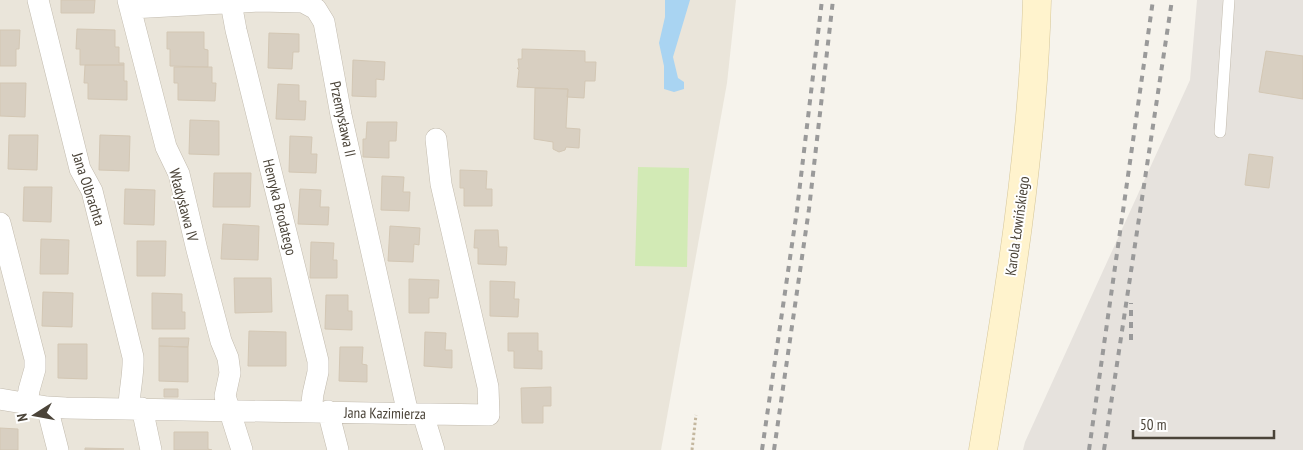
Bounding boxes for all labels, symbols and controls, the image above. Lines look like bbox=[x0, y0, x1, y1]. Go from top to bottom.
street label: Przemysława II bbox=[326, 79, 360, 159]
street label: Jana Olbrachta bbox=[68, 149, 110, 228]
street label: Henryka Brodatego bbox=[259, 157, 301, 257]
street label: Władysława IV bbox=[165, 166, 203, 244]
street label: Karola Łowińskiego bbox=[1001, 175, 1033, 277]
north arrow bbox=[10, 390, 60, 440]
street label: Jana Kazimierza bbox=[343, 403, 426, 423]
scale bar bbox=[1133, 408, 1274, 440]
text: N bbox=[13, 412, 32, 423]
text: 50 m bbox=[1140, 415, 1166, 434]

